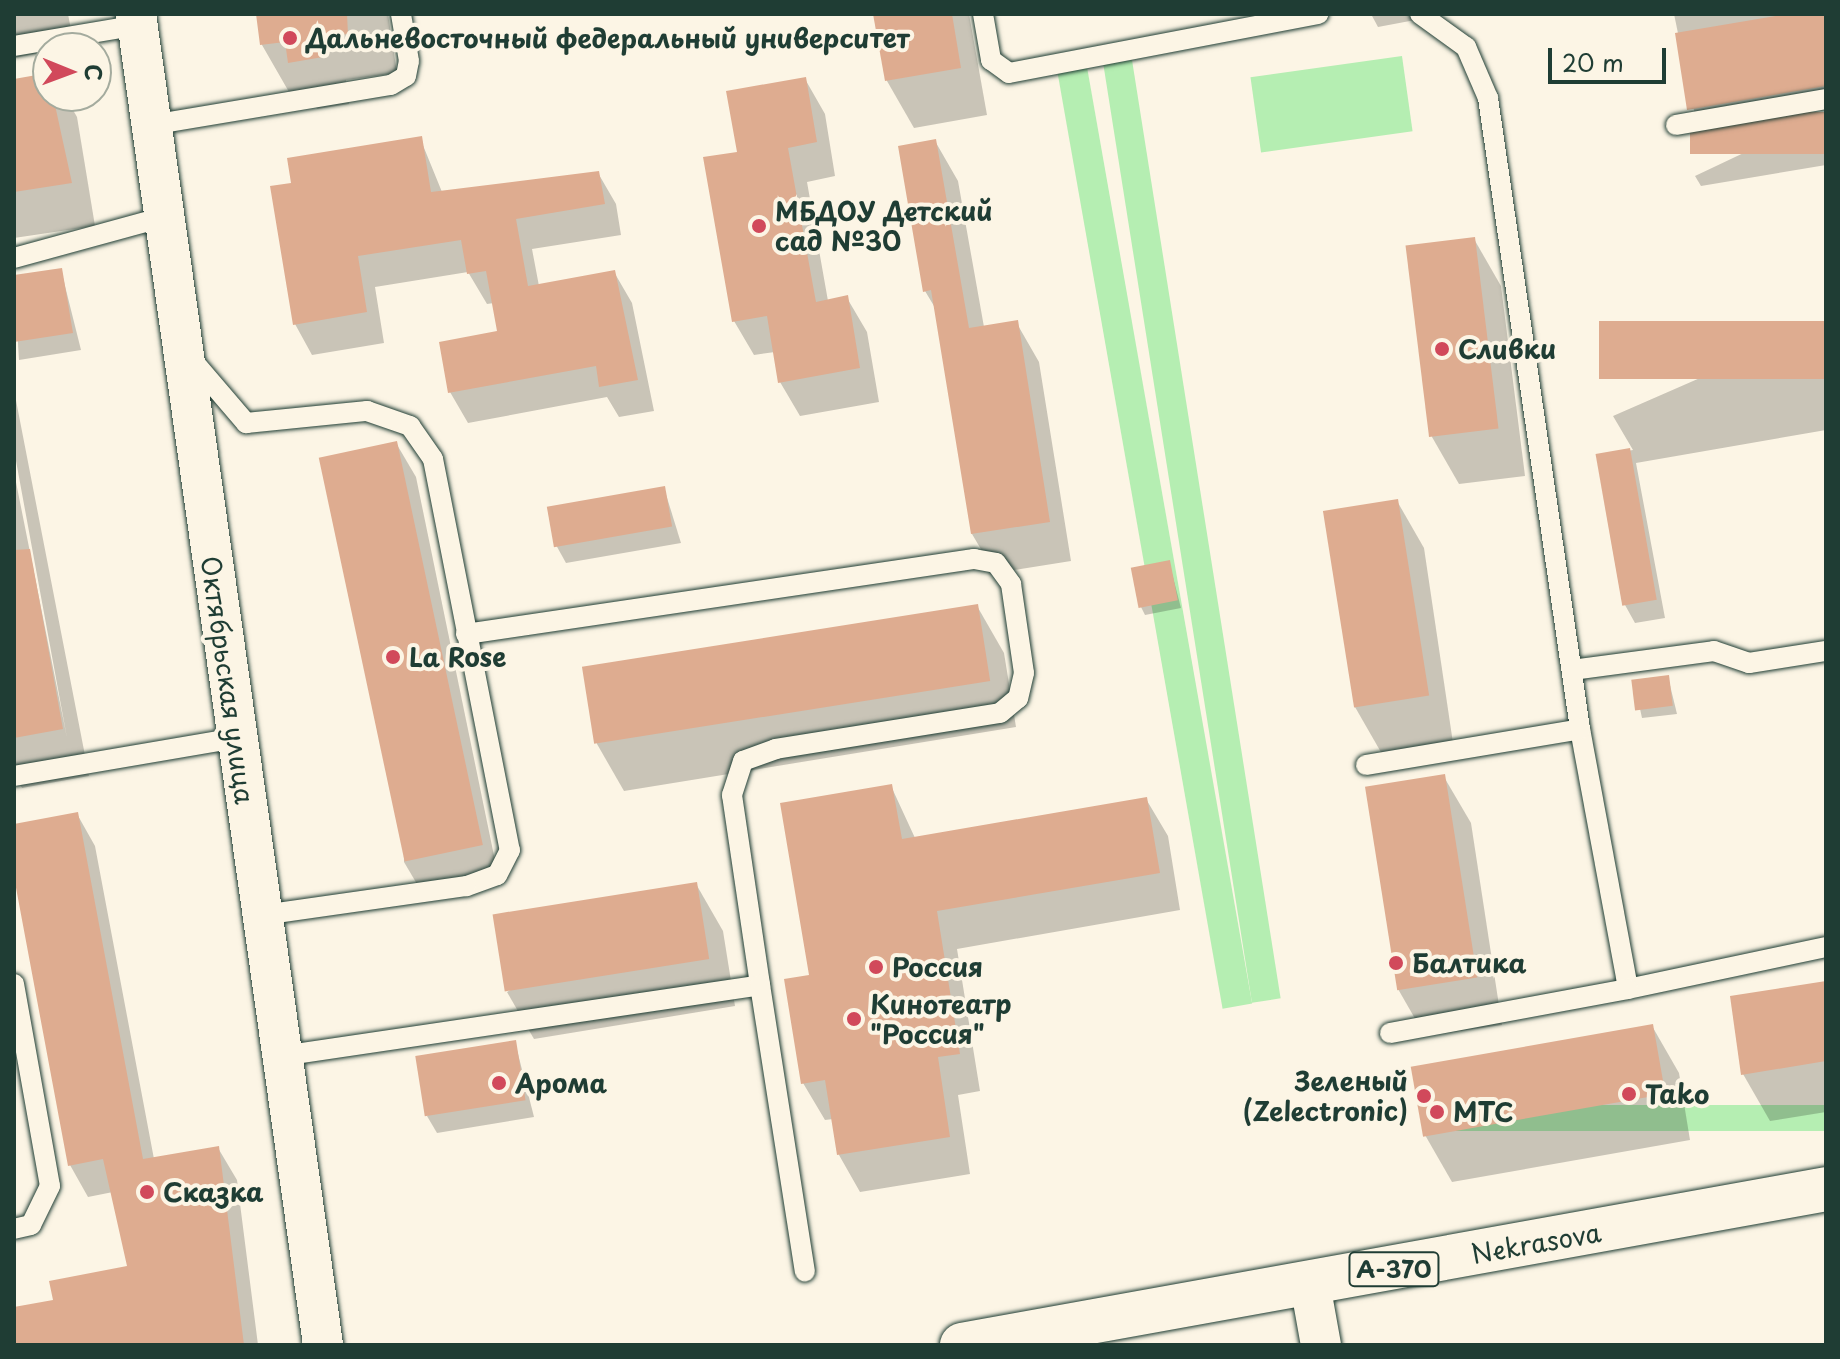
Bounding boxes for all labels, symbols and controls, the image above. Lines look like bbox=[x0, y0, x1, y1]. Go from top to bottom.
place label: Дальневосточный федеральный университет bbox=[306, 22, 912, 54]
marker: Дальневосточный федеральный университет bbox=[281, 29, 299, 47]
north arrow bbox=[32, 32, 112, 112]
scale bar bbox=[1552, 32, 1670, 82]
text: 20 m bbox=[1562, 44, 1624, 80]
text: С bbox=[78, 64, 111, 81]
place label: МБДОУ Детский сад №30 bbox=[775, 195, 994, 256]
marker: МБДОУ Детский сад №30 bbox=[750, 217, 768, 235]
place label: Сливки bbox=[1458, 333, 1556, 365]
marker: Сливки bbox=[1433, 340, 1451, 358]
street label: Октябрьская улица bbox=[195, 553, 261, 807]
place label: La Rose bbox=[409, 641, 508, 673]
marker: La Rose bbox=[384, 648, 402, 666]
place label: Балтика bbox=[1412, 947, 1527, 979]
place label: Россия bbox=[892, 951, 983, 983]
marker: Балтика bbox=[1387, 954, 1405, 972]
marker: Россия bbox=[867, 958, 885, 976]
place label: Кинотеатр "Россия" bbox=[870, 988, 1011, 1050]
marker: Кинотеатр "Россия" bbox=[845, 1010, 863, 1028]
place label: Зеленый (Zelectronic) bbox=[1243, 1065, 1408, 1126]
place label: Арома bbox=[515, 1067, 607, 1099]
marker: Арома bbox=[490, 1074, 508, 1092]
place label: Tako bbox=[1645, 1078, 1709, 1110]
marker: Tako bbox=[1620, 1085, 1638, 1103]
marker: Зеленый (Zelectronic) bbox=[1415, 1087, 1433, 1105]
place label: МТС bbox=[1453, 1096, 1513, 1128]
marker: МТС bbox=[1428, 1103, 1446, 1121]
place label: Сказка bbox=[163, 1176, 264, 1208]
marker: Сказка bbox=[138, 1183, 156, 1201]
street label: Nekrasova bbox=[1469, 1216, 1603, 1270]
road number: А-370 bbox=[1348, 1249, 1440, 1289]

